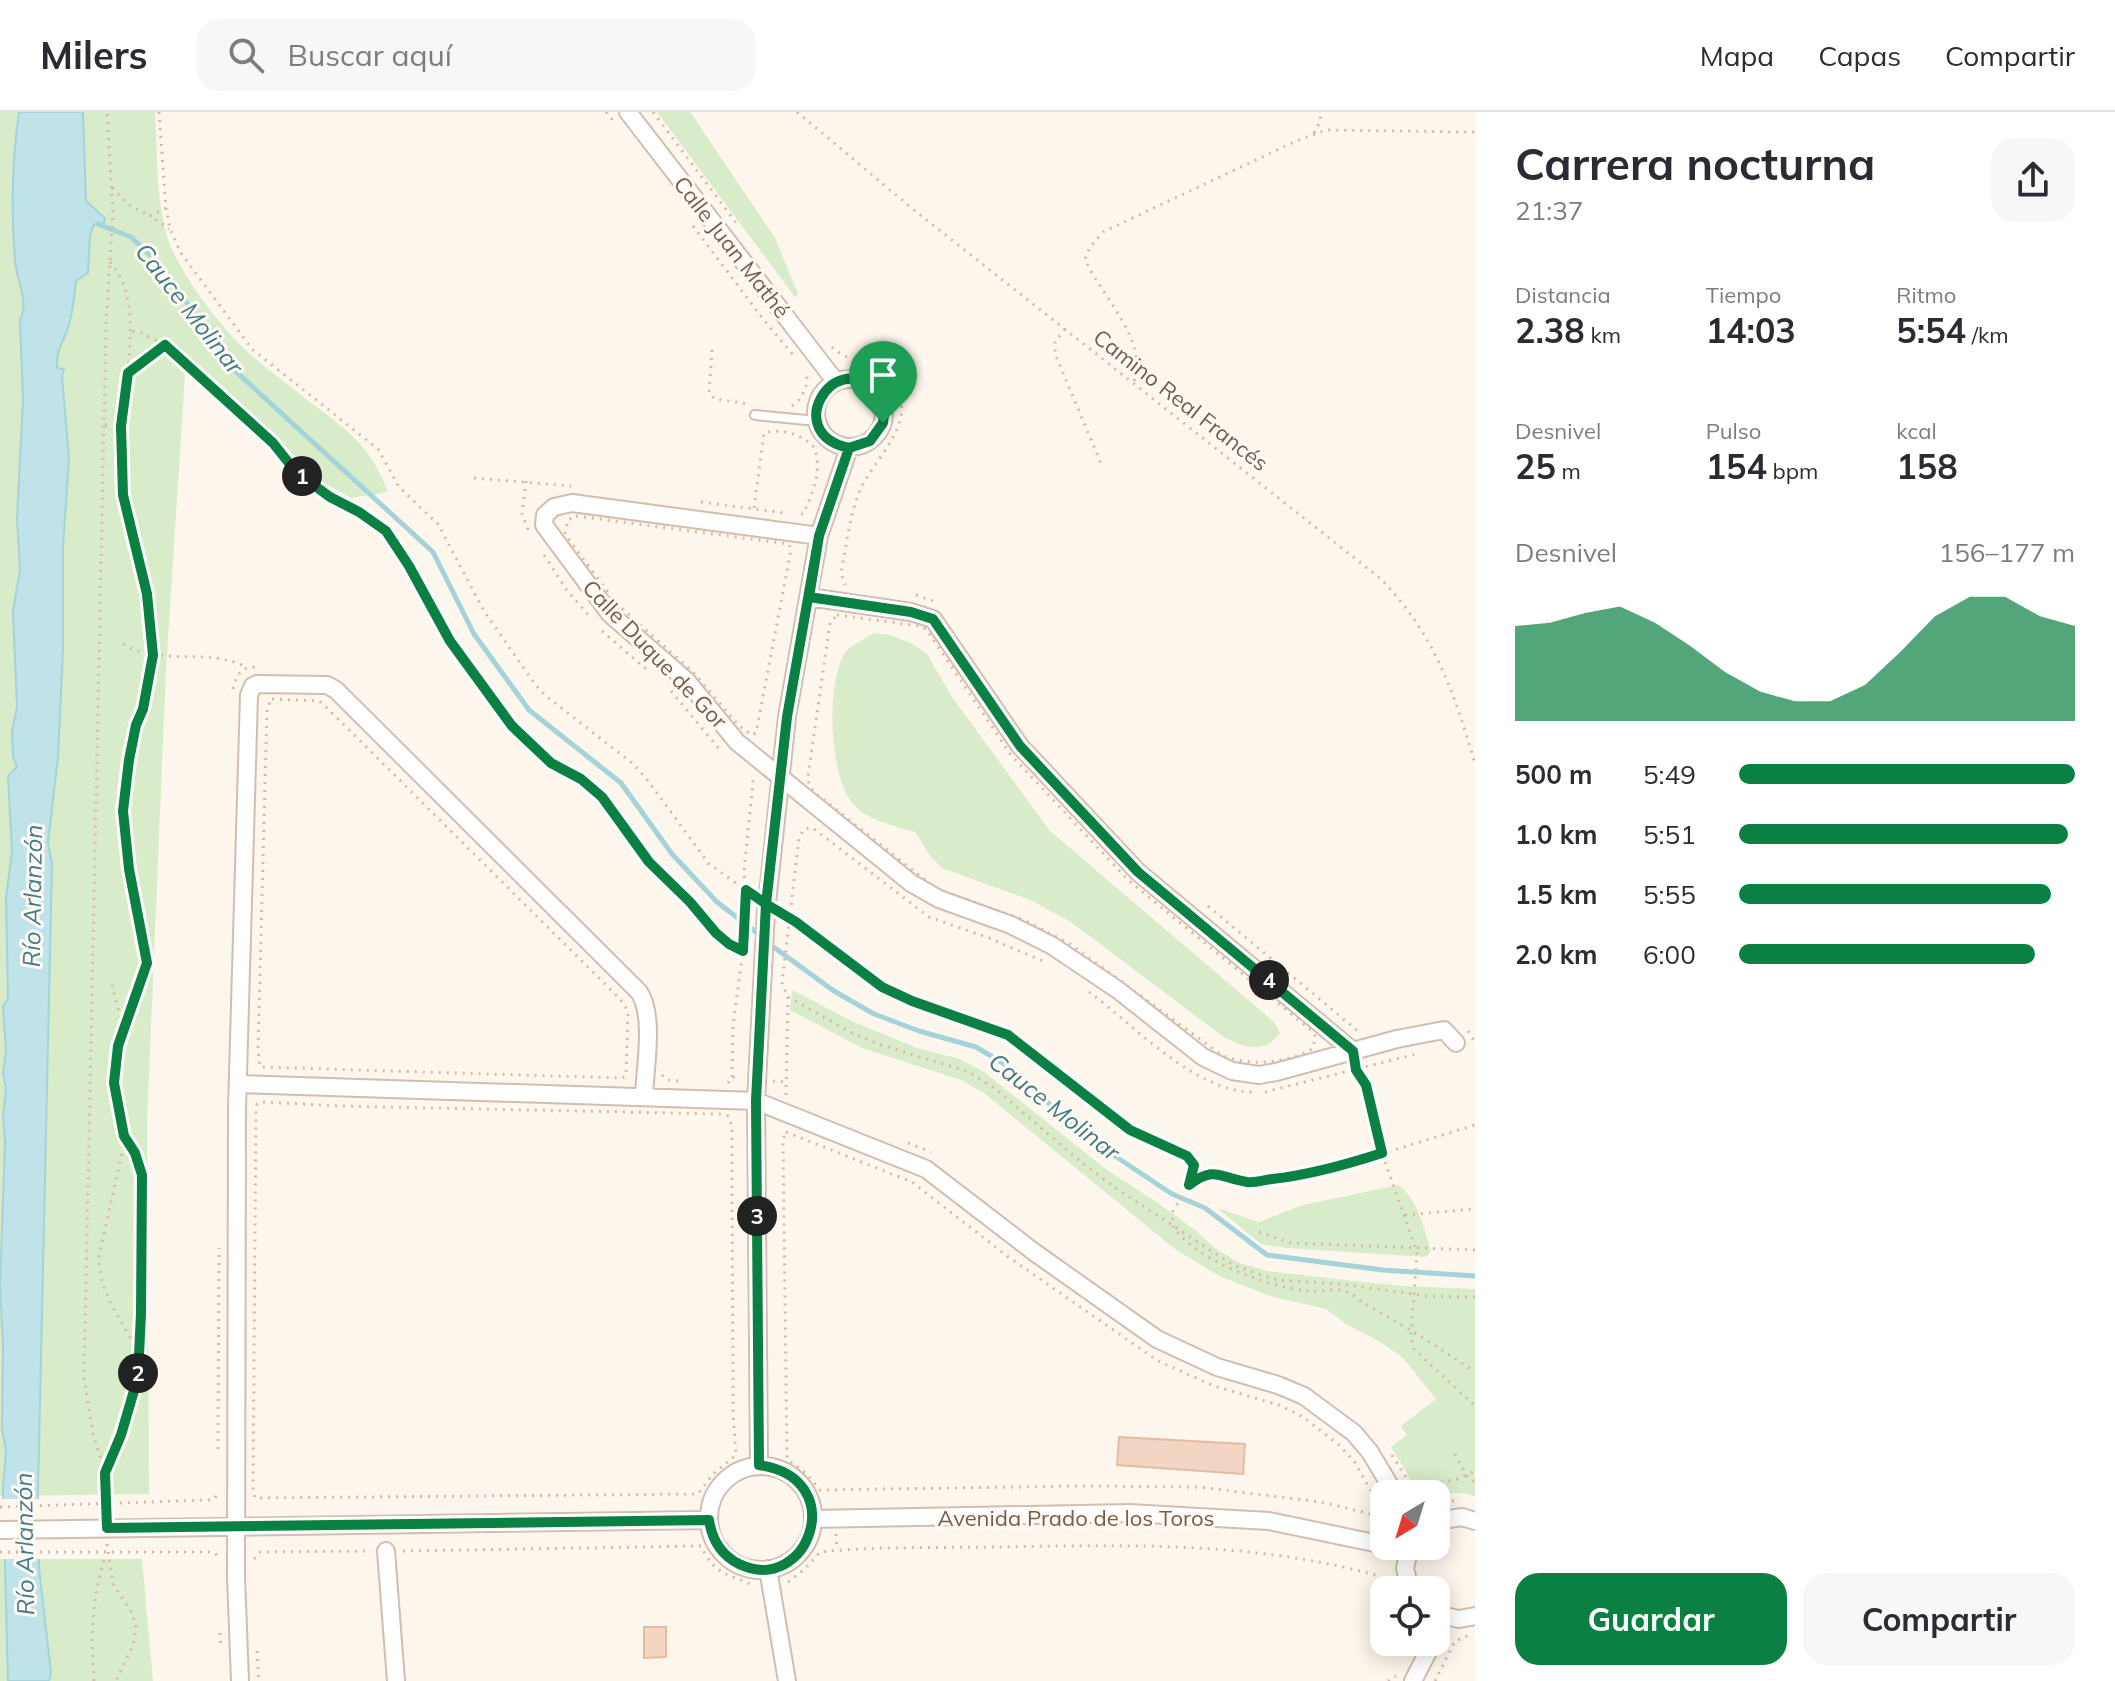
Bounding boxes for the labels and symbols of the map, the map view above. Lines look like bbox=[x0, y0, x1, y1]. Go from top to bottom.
street label: Calle Juan Mathé bbox=[668, 170, 796, 324]
water label: Cauce Molinar bbox=[129, 237, 251, 381]
street label: Camino Real Francés bbox=[1088, 323, 1274, 477]
pin bbox=[849, 341, 917, 423]
pin: 1 bbox=[282, 456, 322, 496]
street label: Calle Duque de Gor bbox=[577, 574, 733, 734]
water label: Río Arlanzón bbox=[16, 824, 48, 968]
pin: 4 bbox=[1249, 960, 1289, 1000]
water label: Cauce Molinar bbox=[983, 1046, 1127, 1167]
pin: 3 bbox=[737, 1196, 777, 1236]
pin: 2 bbox=[118, 1353, 158, 1393]
water label: Río Arlanzón bbox=[8, 1472, 40, 1616]
north arrow bbox=[1370, 1480, 1450, 1560]
street label: Avenida Prado de los Toros bbox=[938, 1504, 1214, 1532]

